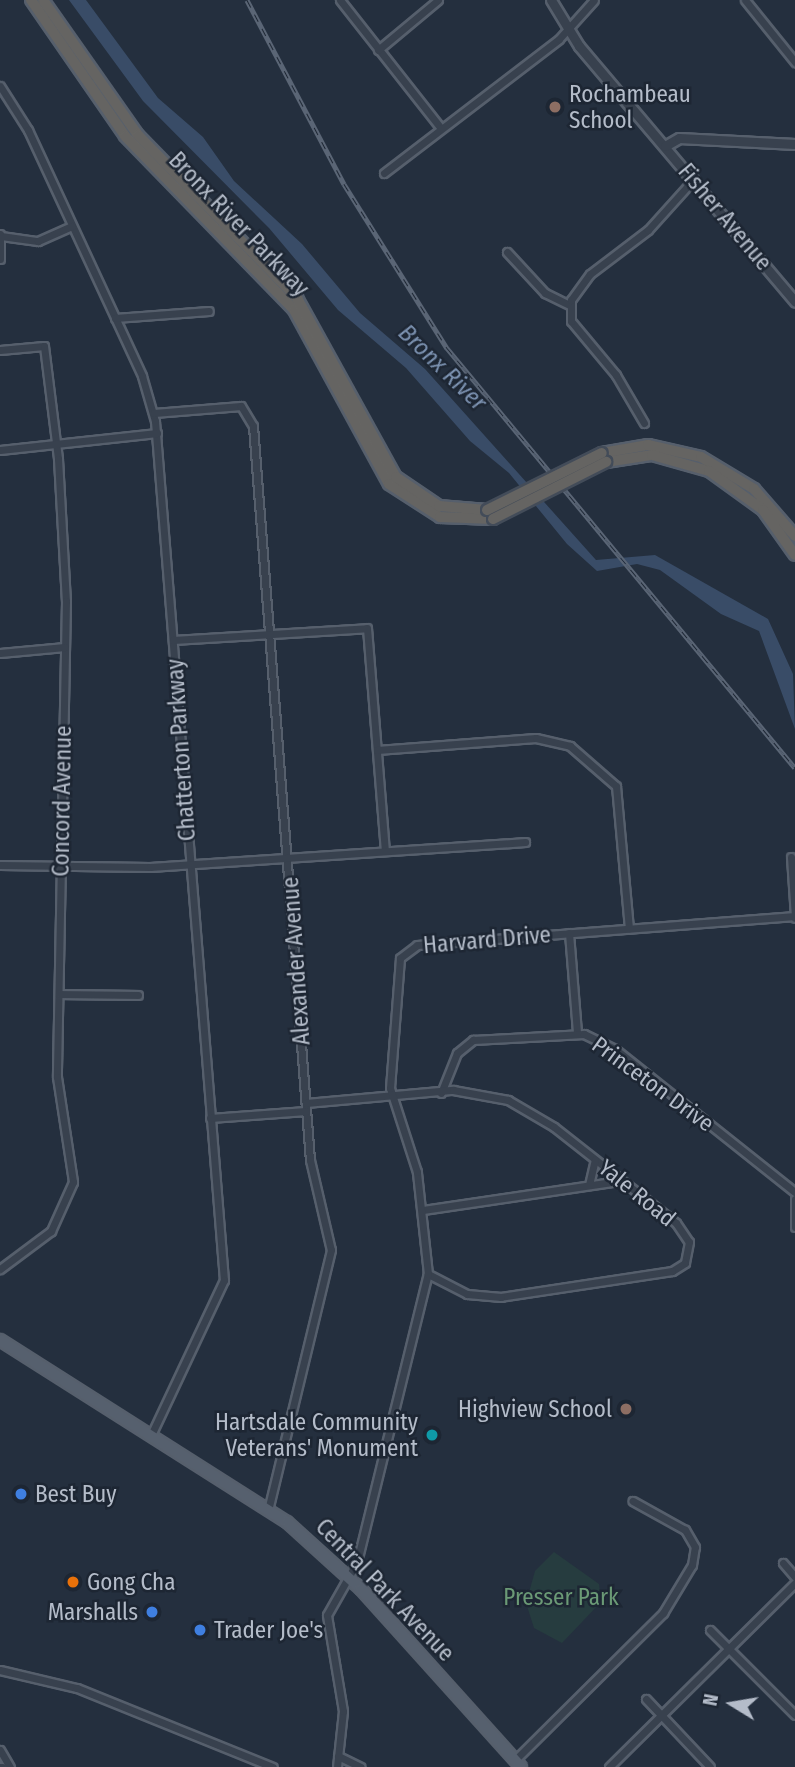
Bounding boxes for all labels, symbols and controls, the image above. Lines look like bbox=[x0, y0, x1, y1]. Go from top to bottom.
place label: Rochambeau School bbox=[569, 80, 691, 134]
marker: Rochambeau School bbox=[547, 99, 563, 115]
street label: Bronx River Parkway bbox=[163, 146, 315, 302]
street label: Fisher Avenue bbox=[672, 158, 778, 276]
water label: Bronx River bbox=[392, 319, 492, 417]
street label: Chatterton Parkway bbox=[161, 658, 201, 842]
street label: Concord Avenue bbox=[47, 725, 77, 877]
street label: Alexander Avenue bbox=[276, 876, 316, 1046]
street label: Harvard Drive bbox=[422, 921, 552, 959]
street label: Princeton Drive bbox=[587, 1031, 719, 1137]
street label: Yale Road bbox=[593, 1154, 681, 1232]
place label: Highview School bbox=[458, 1395, 612, 1423]
marker: Highview School bbox=[618, 1401, 634, 1417]
place label: Hartsdale Community Veterans' Monument bbox=[215, 1408, 418, 1462]
marker: Hartsdale Community Veterans' Monument bbox=[424, 1427, 440, 1443]
place label: Best Buy bbox=[35, 1480, 117, 1508]
marker: Best Buy bbox=[13, 1486, 29, 1502]
street label: Central Park Avenue bbox=[310, 1513, 460, 1667]
place label: Gong Cha bbox=[87, 1568, 175, 1596]
marker: Gong Cha bbox=[65, 1574, 81, 1590]
park label: Presser Park bbox=[503, 1583, 619, 1611]
place label: Marshalls bbox=[48, 1598, 138, 1626]
marker: Marshalls bbox=[144, 1604, 160, 1620]
place label: Trader Joe's bbox=[214, 1616, 323, 1644]
marker: Trader Joe's bbox=[192, 1622, 208, 1638]
north arrow bbox=[697, 1669, 767, 1739]
text: N bbox=[699, 1692, 723, 1708]

